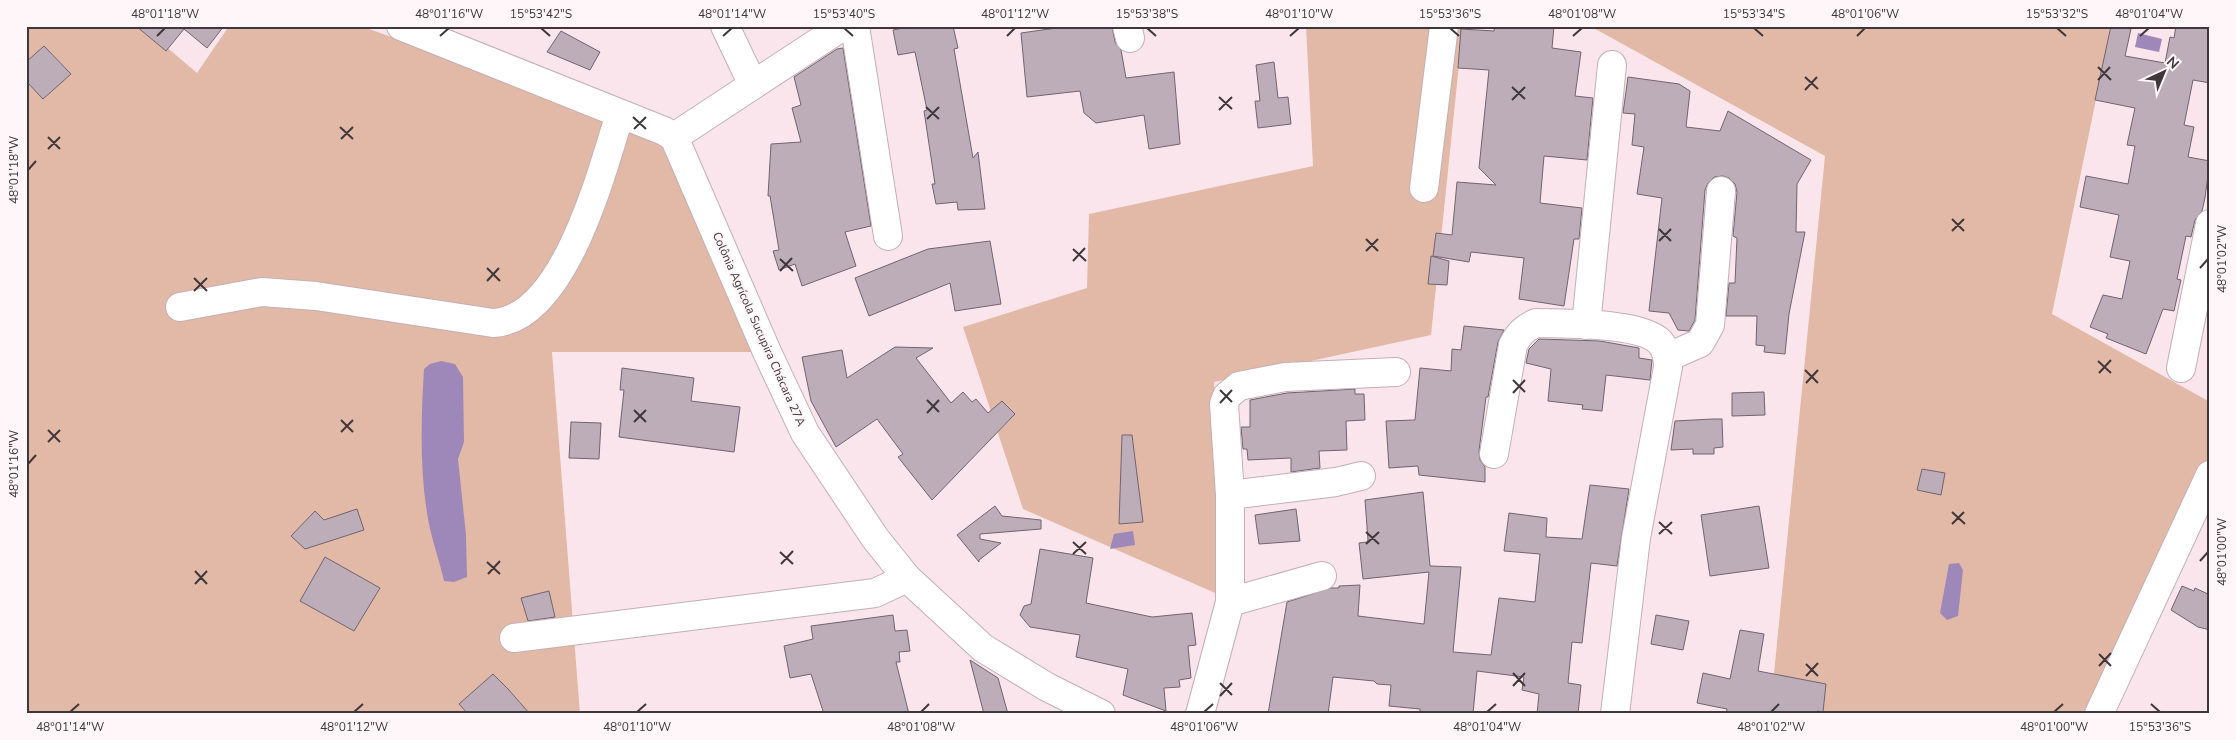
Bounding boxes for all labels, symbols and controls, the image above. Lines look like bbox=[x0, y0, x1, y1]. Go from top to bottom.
text: 48°01'18"W bbox=[131, 6, 199, 22]
text: 48°01'16"W bbox=[415, 6, 483, 22]
text: 15°53'42"S bbox=[510, 6, 572, 22]
text: 48°01'14"W bbox=[698, 6, 766, 22]
text: 15°53'40"S bbox=[813, 6, 875, 22]
text: 48°01'12"W bbox=[981, 6, 1049, 22]
text: 15°53'38"S bbox=[1116, 6, 1178, 22]
text: 48°01'10"W bbox=[1265, 6, 1333, 22]
text: 15°53'36"S bbox=[1419, 6, 1481, 22]
text: 48°01'08"W bbox=[1548, 6, 1616, 22]
text: 15°53'34"S bbox=[1723, 6, 1785, 22]
text: 48°01'06"W bbox=[1831, 6, 1899, 22]
text: 15°53'32"S bbox=[2026, 6, 2088, 22]
text: 48°01'04"W bbox=[2115, 6, 2183, 22]
north arrow bbox=[2138, 48, 2188, 98]
text: N bbox=[2162, 53, 2183, 73]
text: 48°01'18"W bbox=[6, 136, 22, 204]
text: 48°01'02"W bbox=[2214, 225, 2230, 293]
street label: Colônia Agrícola Sucupira Chácara 27A bbox=[709, 229, 809, 429]
text: 48°01'16"W bbox=[6, 430, 22, 498]
text: 48°01'00"W bbox=[2214, 518, 2230, 586]
text: 48°01'14"W bbox=[36, 719, 104, 735]
text: 48°01'12"W bbox=[320, 719, 388, 735]
text: 48°01'10"W bbox=[603, 719, 671, 735]
text: 48°01'08"W bbox=[887, 719, 955, 735]
text: 48°01'06"W bbox=[1170, 719, 1238, 735]
text: 48°01'04"W bbox=[1453, 719, 1521, 735]
text: 48°01'02"W bbox=[1737, 719, 1805, 735]
text: 48°01'00"W bbox=[2020, 719, 2088, 735]
text: 15°53'36"S bbox=[2129, 719, 2191, 735]

